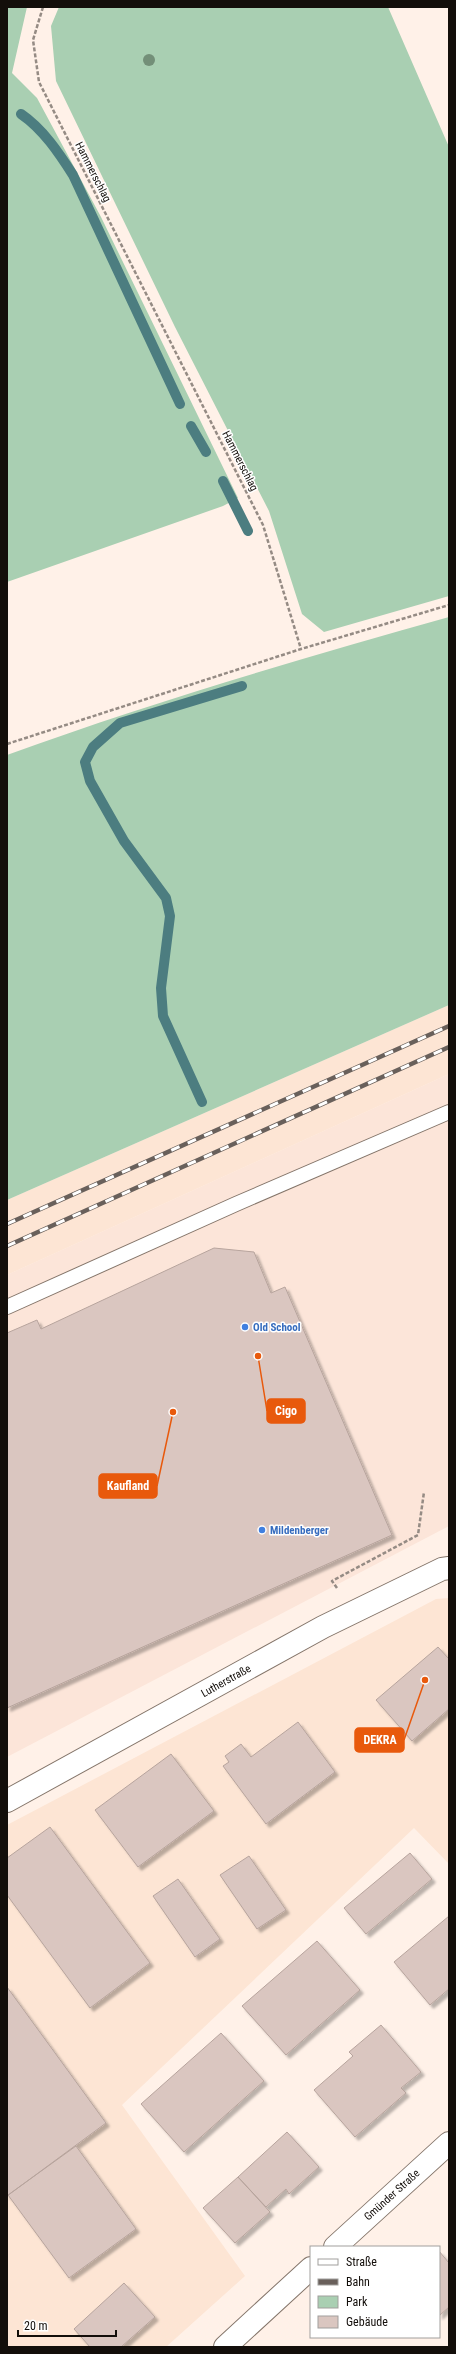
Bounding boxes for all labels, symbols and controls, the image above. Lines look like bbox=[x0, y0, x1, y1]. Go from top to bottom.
street label: Hammerschlag bbox=[72, 140, 114, 204]
street label: Hammerschlag bbox=[219, 429, 261, 493]
place label: Old School bbox=[253, 1321, 301, 1334]
marker: Old School bbox=[240, 1322, 250, 1332]
callout: Cigo bbox=[267, 1399, 305, 1423]
text: Cigo bbox=[275, 1404, 297, 1418]
callout: Kaufland bbox=[99, 1474, 157, 1498]
text: Kaufland bbox=[107, 1479, 149, 1493]
place label: Mildenberger bbox=[270, 1524, 329, 1537]
marker: Mildenberger bbox=[257, 1525, 267, 1535]
street label: Lutherstraße bbox=[199, 1662, 253, 1700]
callout: DEKRA bbox=[355, 1728, 404, 1752]
text: DEKRA bbox=[363, 1733, 397, 1747]
street label: Gmünder Straße bbox=[362, 2167, 422, 2223]
legend bbox=[310, 2246, 440, 2338]
text: Straße bbox=[346, 2255, 377, 2269]
text: Bahn bbox=[346, 2275, 370, 2289]
text: Park bbox=[346, 2295, 368, 2309]
scale bar bbox=[18, 2312, 116, 2338]
text: Gebäude bbox=[346, 2315, 388, 2329]
text: 20 m bbox=[24, 2319, 48, 2333]

